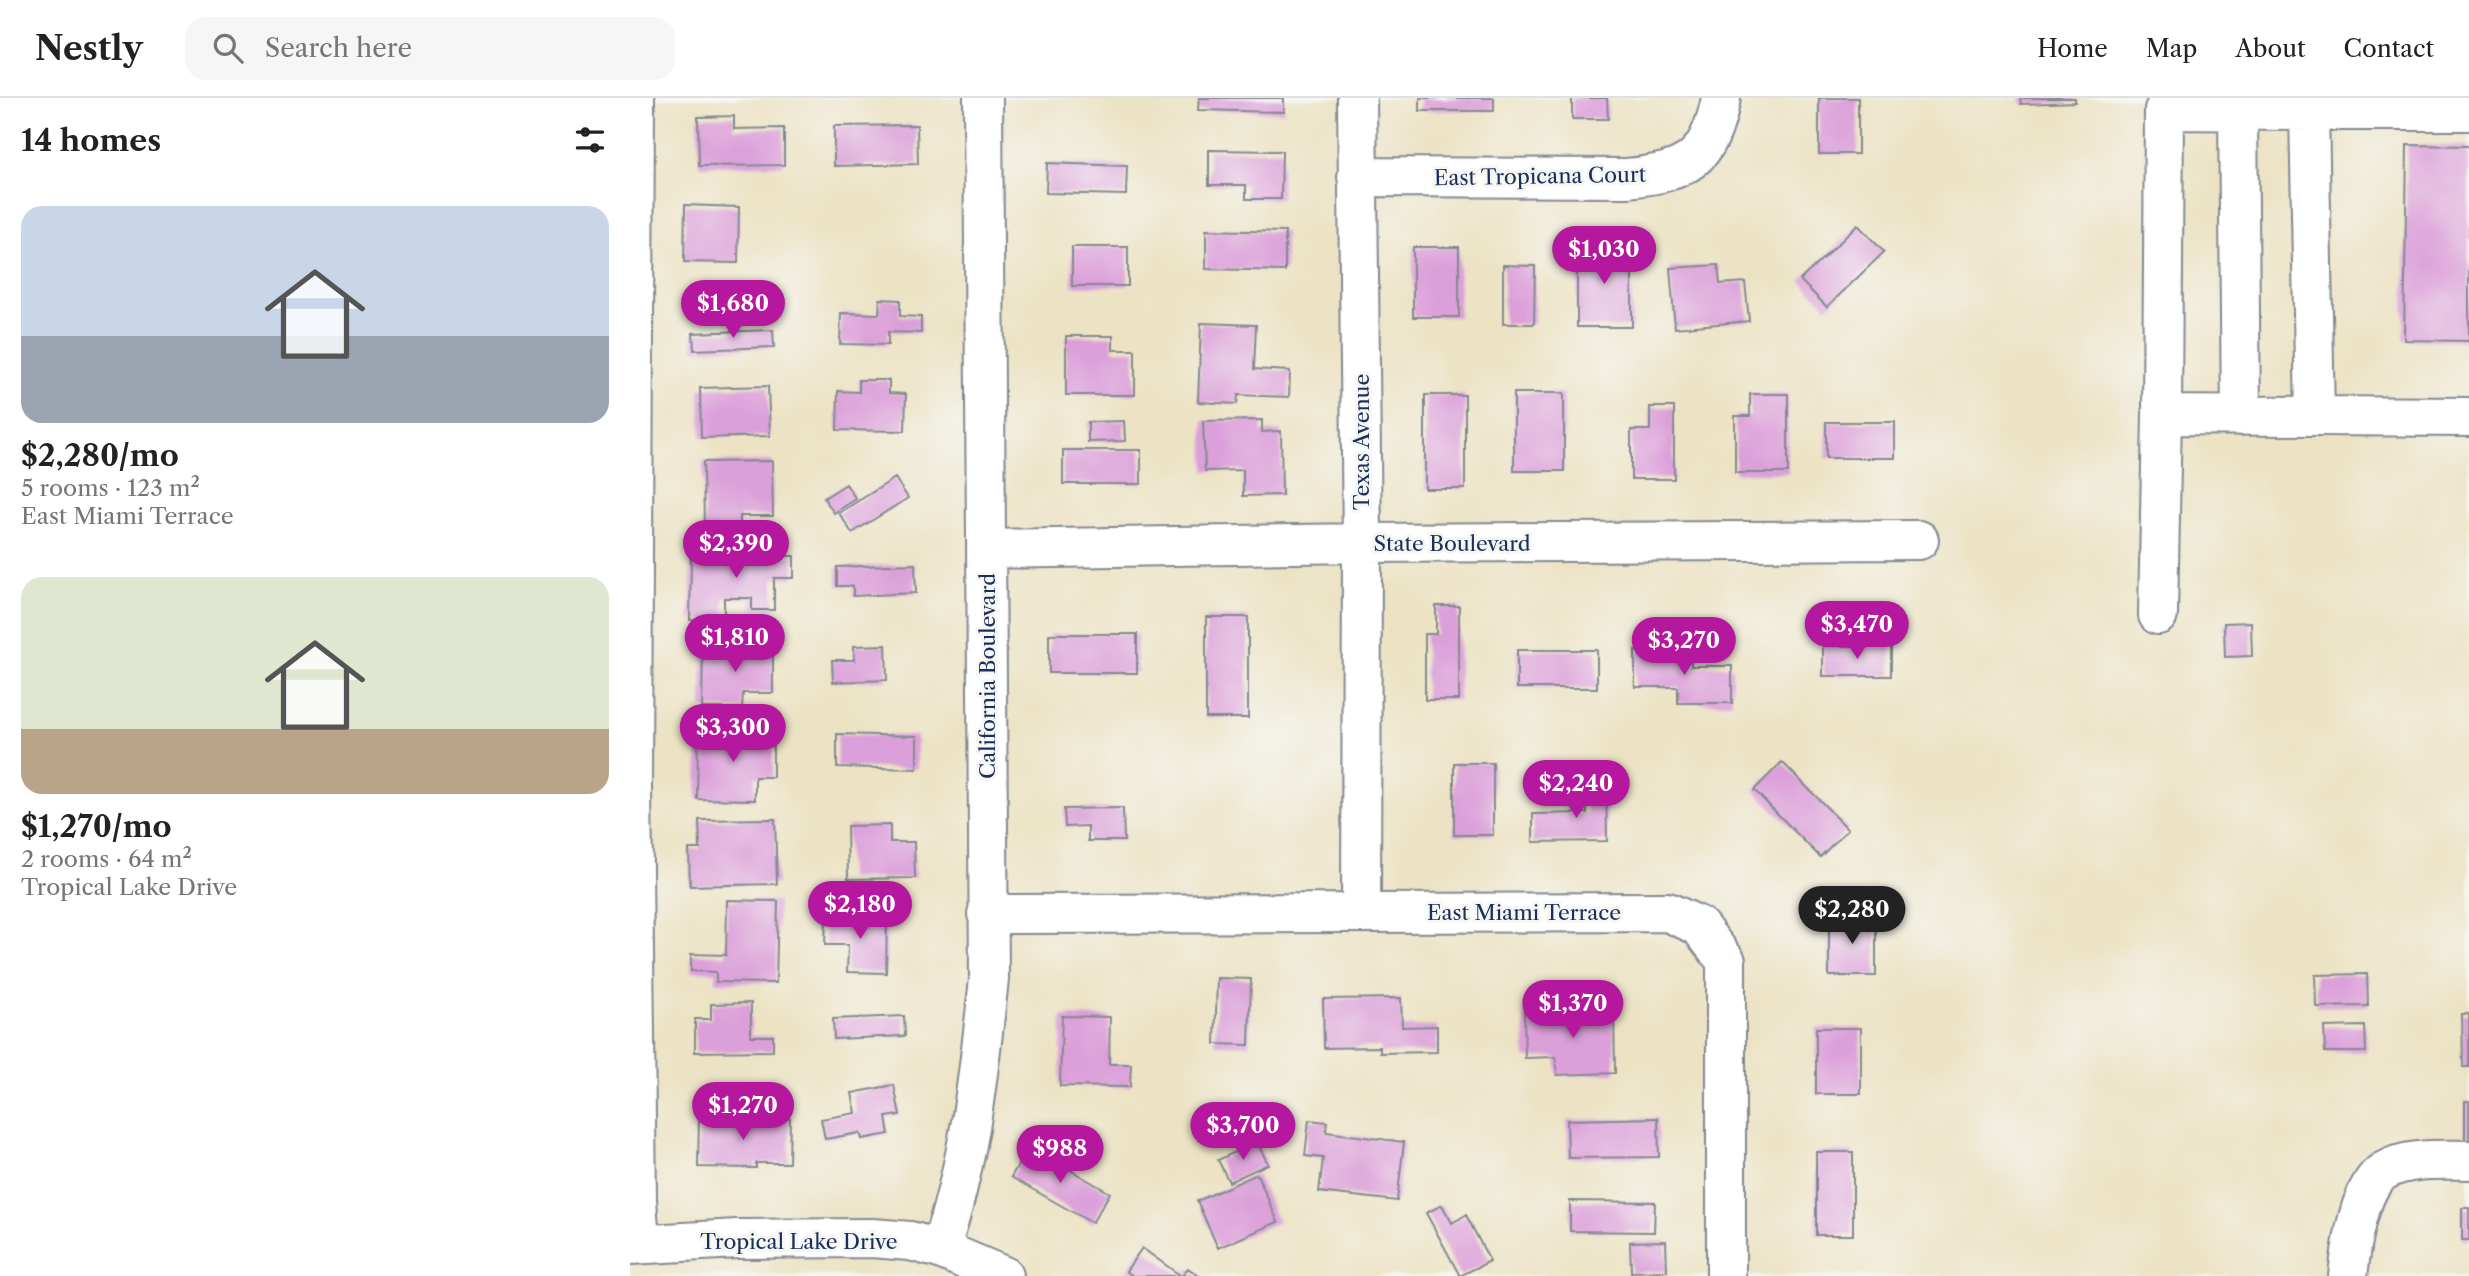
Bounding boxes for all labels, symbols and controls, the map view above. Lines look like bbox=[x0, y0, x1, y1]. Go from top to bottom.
search box bbox=[185, 17, 675, 80]
text: Nestly bbox=[35, 28, 143, 69]
icon: search bbox=[209, 29, 247, 67]
text: Search here bbox=[265, 32, 412, 64]
text: Home bbox=[2037, 34, 2108, 63]
text: Map bbox=[2146, 34, 2197, 63]
text: About bbox=[2235, 34, 2306, 63]
text: Contact bbox=[2344, 34, 2434, 63]
icon: filters bbox=[571, 121, 609, 159]
text: 14 homes bbox=[21, 122, 161, 159]
street label: East Tropicana Court bbox=[1434, 162, 1647, 190]
pin: $1,030 bbox=[1547, 226, 1661, 286]
text: $1,030 bbox=[1568, 235, 1640, 263]
icon: home bbox=[252, 251, 378, 377]
pin: $1,680 bbox=[676, 280, 790, 340]
text: $1,680 bbox=[697, 289, 769, 317]
street label: Texas Avenue bbox=[1349, 374, 1374, 510]
text: $2,280/mo bbox=[21, 437, 179, 474]
text: 5 rooms · 123 m² bbox=[21, 474, 200, 502]
text: East Miami Terrace bbox=[21, 502, 234, 530]
pin: $2,390 bbox=[679, 520, 793, 580]
text: $2,390 bbox=[699, 529, 773, 557]
street label: State Boulevard bbox=[1373, 531, 1531, 556]
street label: California Boulevard bbox=[975, 573, 1000, 779]
pin: $3,470 bbox=[1800, 602, 1914, 661]
text: $3,470 bbox=[1821, 610, 1893, 638]
pin: $1,810 bbox=[678, 614, 792, 674]
pin: $3,270 bbox=[1627, 618, 1741, 677]
icon: home bbox=[252, 622, 378, 748]
text: $1,810 bbox=[701, 623, 769, 651]
text: $3,270 bbox=[1648, 626, 1720, 654]
pin: $3,300 bbox=[676, 704, 790, 764]
text: $3,300 bbox=[696, 713, 770, 741]
pin: $2,240 bbox=[1519, 760, 1633, 820]
text: $2,240 bbox=[1539, 769, 1613, 797]
text: $1,270/mo bbox=[21, 808, 172, 845]
text: 2 rooms · 64 m² bbox=[21, 845, 192, 873]
text: Tropical Lake Drive bbox=[21, 873, 237, 901]
pin: $2,180 bbox=[803, 882, 917, 941]
pin: $2,280 bbox=[1795, 886, 1909, 946]
text: $2,180 bbox=[824, 890, 896, 918]
text: $2,280 bbox=[1814, 895, 1890, 923]
street label: East Miami Terrace bbox=[1427, 900, 1621, 925]
pin: $1,370 bbox=[1516, 981, 1630, 1040]
text: $1,370 bbox=[1538, 989, 1608, 1017]
pin: $1,270 bbox=[686, 1082, 800, 1142]
text: $1,270 bbox=[708, 1091, 778, 1119]
pin: $3,700 bbox=[1186, 1102, 1300, 1162]
text: $3,700 bbox=[1206, 1111, 1280, 1139]
pin: $988 bbox=[1019, 1126, 1101, 1185]
text: $988 bbox=[1033, 1134, 1087, 1162]
street label: Tropical Lake Drive bbox=[700, 1229, 898, 1254]

